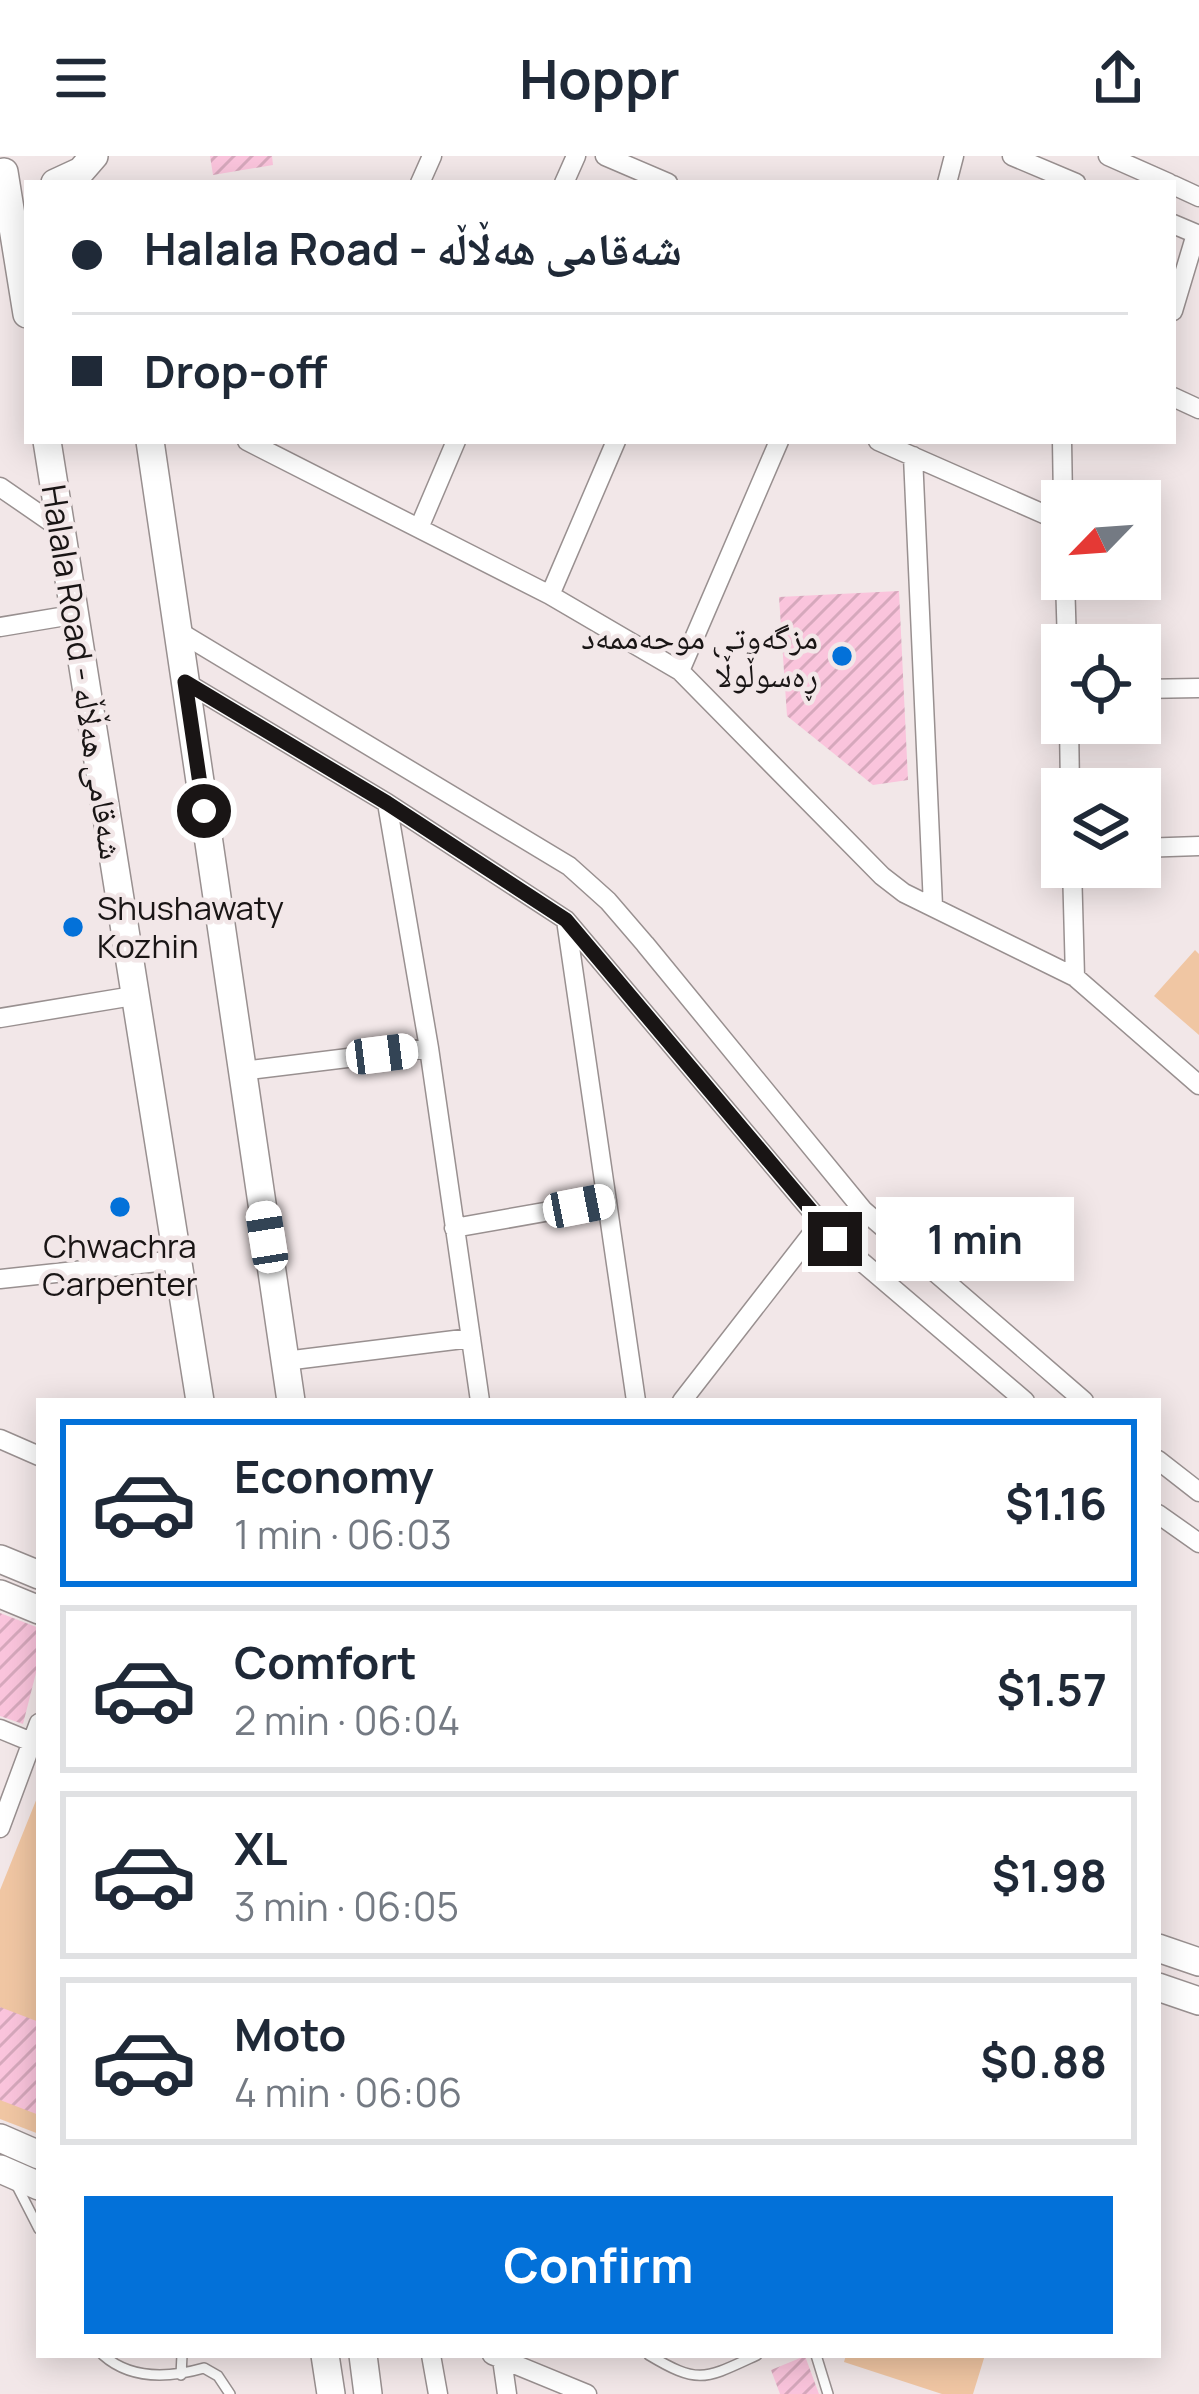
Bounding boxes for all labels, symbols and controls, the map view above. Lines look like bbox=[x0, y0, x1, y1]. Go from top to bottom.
text: Hoppr bbox=[519, 41, 680, 115]
icon: menu bbox=[48, 45, 114, 111]
icon: share bbox=[1085, 45, 1151, 111]
text: Halala Road - شەقامی هەڵاڵە bbox=[144, 217, 682, 279]
text: Drop-off bbox=[144, 340, 327, 402]
north arrow bbox=[1041, 480, 1161, 600]
map controls bbox=[1041, 480, 1161, 888]
street label: Halala Road - شەقامی هەڵاڵە bbox=[32, 481, 135, 862]
place label: مزگەوتی موحەممەد ڕەسوڵوڵا bbox=[581, 614, 818, 701]
button: locate bbox=[1041, 624, 1161, 744]
marker: مزگەوتی موحەممەد ڕەسوڵوڵا bbox=[829, 643, 855, 669]
button: layers bbox=[1041, 768, 1161, 888]
route start bbox=[177, 784, 231, 838]
place label: Shushawaty Kozhin bbox=[97, 885, 284, 968]
marker: Shushawaty Kozhin bbox=[60, 914, 86, 940]
car bbox=[344, 1032, 420, 1076]
car bbox=[540, 1181, 618, 1231]
marker: Chwachra Carpenter bbox=[107, 1194, 133, 1220]
callout: 1 min bbox=[877, 1197, 1075, 1281]
car bbox=[244, 1199, 290, 1275]
route end bbox=[808, 1212, 862, 1266]
text: 1 min bbox=[927, 1212, 1023, 1266]
place label: Chwachra Carpenter bbox=[42, 1223, 198, 1306]
text: Economy bbox=[234, 1445, 434, 1507]
icon: car bbox=[90, 1449, 198, 1557]
text: $1.16 bbox=[1005, 1472, 1107, 1534]
text: 1 min · 06:03 bbox=[234, 1507, 452, 1561]
text: Comfort bbox=[234, 1631, 417, 1693]
icon: car bbox=[90, 1635, 198, 1743]
text: $1.57 bbox=[997, 1658, 1107, 1720]
text: 2 min · 06:04 bbox=[234, 1693, 460, 1747]
text: XL bbox=[234, 1817, 288, 1879]
icon: car bbox=[90, 1821, 198, 1929]
text: $1.98 bbox=[992, 1844, 1107, 1906]
text: 3 min · 06:05 bbox=[234, 1879, 459, 1933]
text: Moto bbox=[234, 2003, 346, 2065]
icon: car bbox=[90, 2007, 198, 2115]
text: $0.88 bbox=[980, 2030, 1107, 2092]
text: 4 min · 06:06 bbox=[234, 2065, 462, 2119]
button: Confirm bbox=[84, 2196, 1113, 2334]

